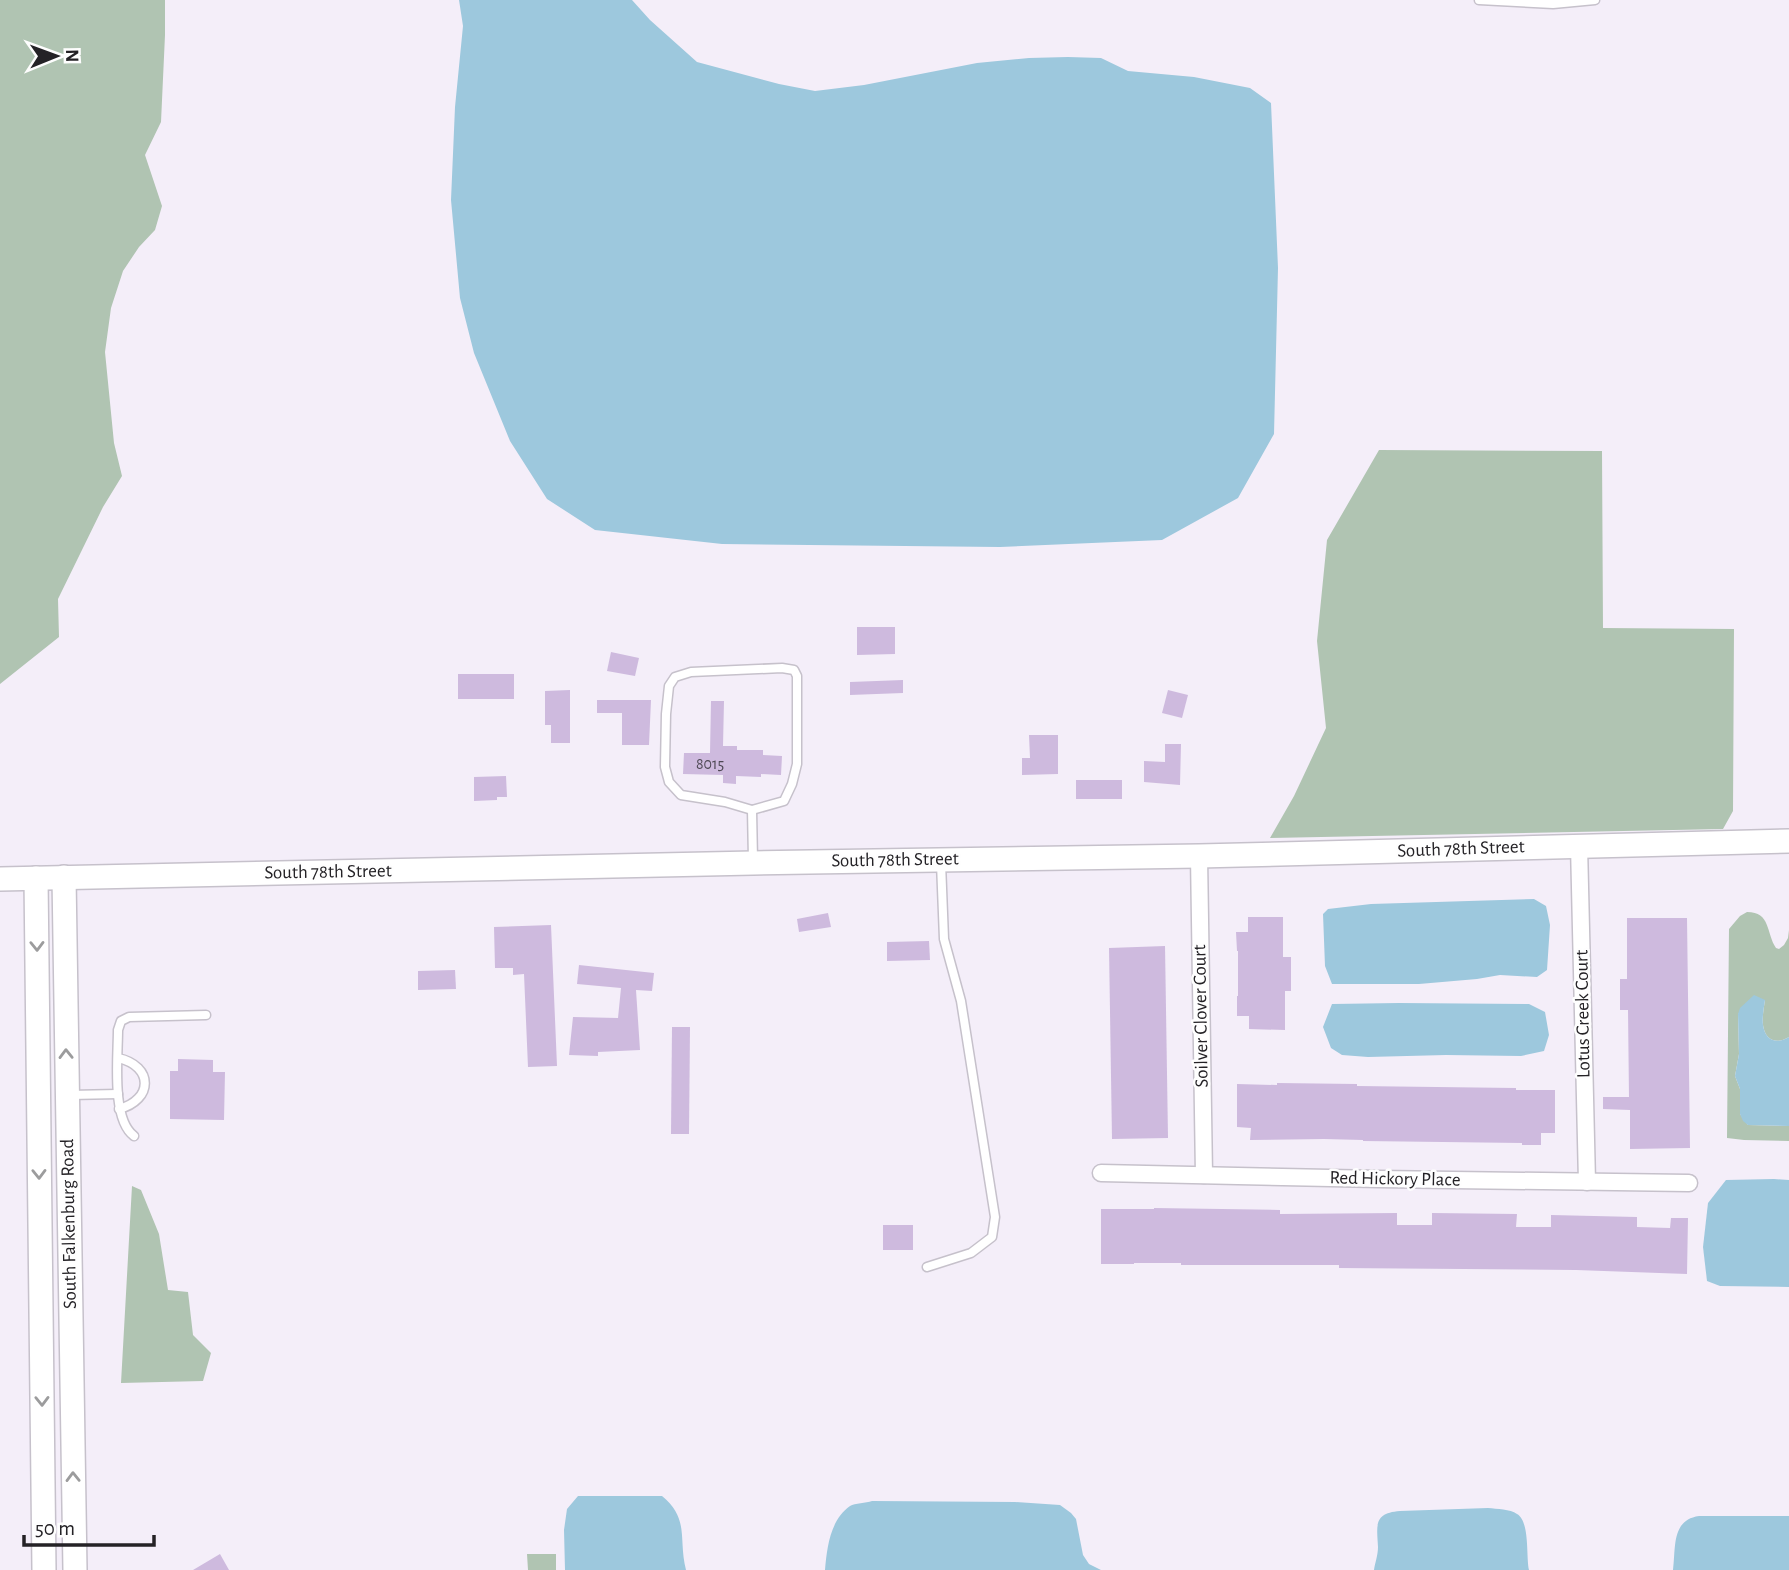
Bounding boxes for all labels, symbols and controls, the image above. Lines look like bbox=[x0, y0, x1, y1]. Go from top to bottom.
north arrow bbox=[21, 21, 91, 91]
text: N bbox=[62, 49, 81, 63]
house number: 8015 bbox=[696, 756, 724, 772]
street label: South 78th Street bbox=[1397, 837, 1525, 861]
street label: South 78th Street bbox=[831, 849, 959, 871]
street label: South 78th Street bbox=[264, 861, 392, 883]
one-way arrow bbox=[29, 941, 44, 952]
street label: Soilver Clover Court bbox=[1190, 944, 1212, 1088]
street label: Lotus Creek Court bbox=[1572, 950, 1594, 1078]
one-way arrow bbox=[58, 1048, 74, 1059]
street label: South Falkenburg Road bbox=[58, 1139, 80, 1309]
street label: Red Hickory Place bbox=[1329, 1168, 1461, 1190]
one-way arrow bbox=[31, 1169, 47, 1180]
one-way arrow bbox=[34, 1396, 49, 1407]
one-way arrow bbox=[65, 1472, 81, 1482]
scale bar bbox=[24, 1504, 154, 1548]
text: 50 m bbox=[35, 1518, 75, 1539]

